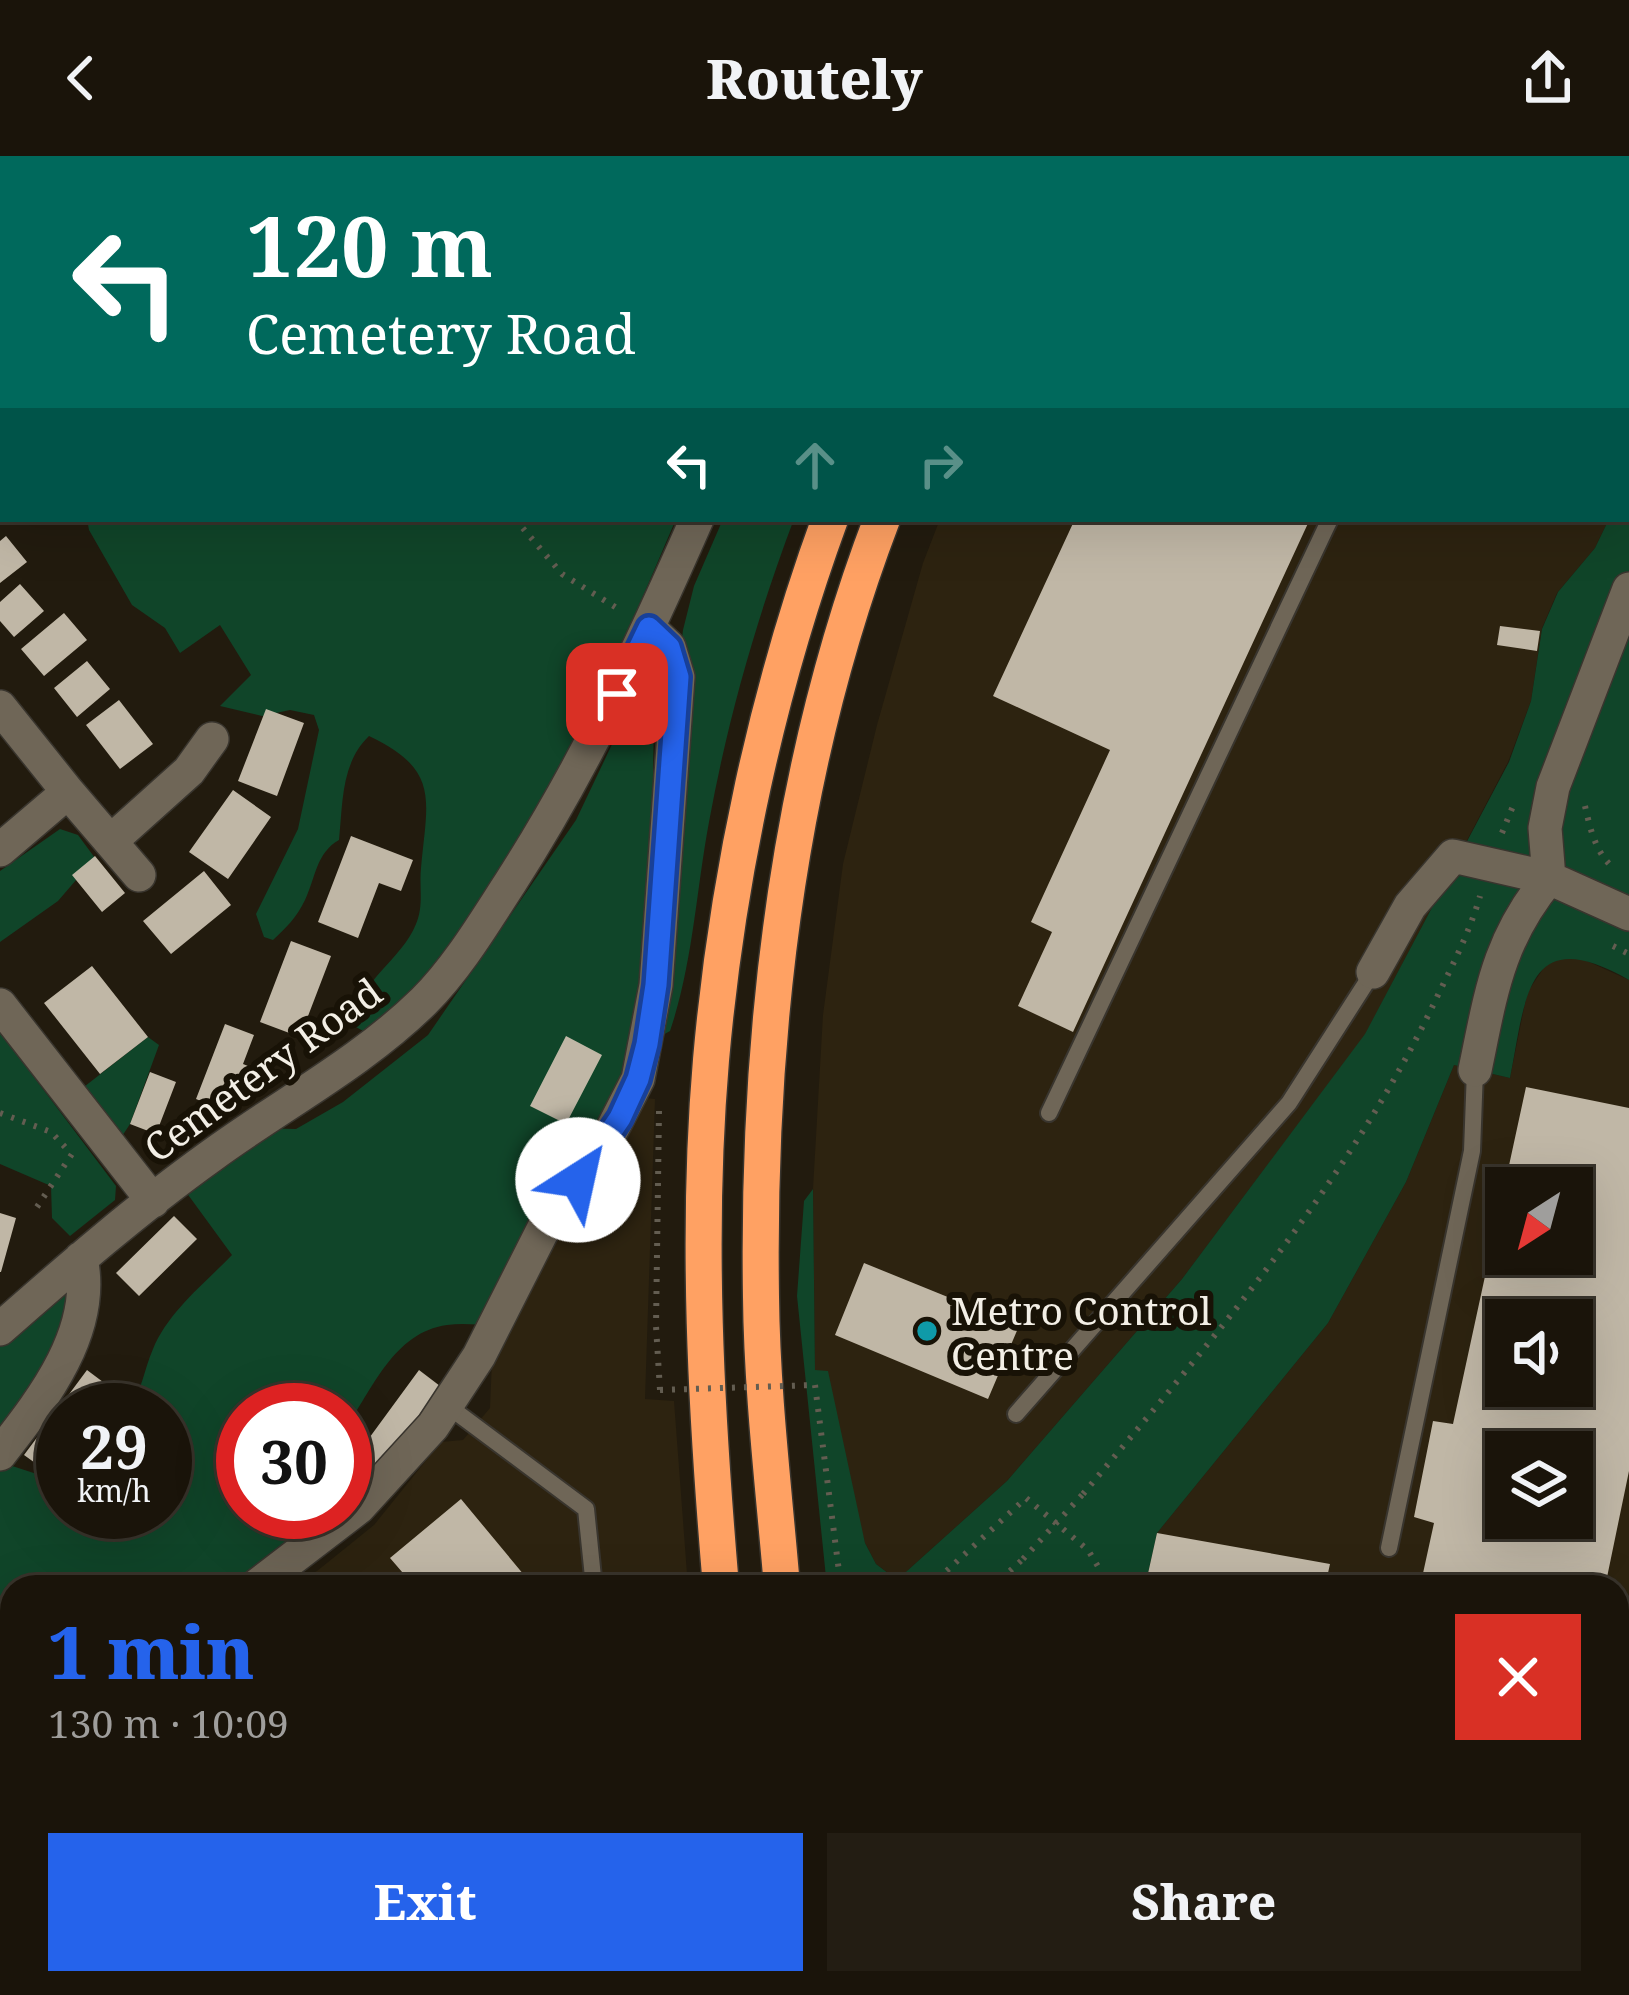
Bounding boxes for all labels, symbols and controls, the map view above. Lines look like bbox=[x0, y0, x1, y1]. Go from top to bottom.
text: Routely bbox=[706, 41, 923, 115]
icon: back bbox=[48, 45, 114, 111]
icon: share bbox=[1515, 45, 1581, 111]
text: 120 m bbox=[246, 187, 493, 302]
icon: left bbox=[48, 204, 204, 360]
text: Cemetery Road bbox=[246, 296, 636, 370]
icon: left bbox=[656, 432, 722, 498]
icon: ahead bbox=[782, 432, 848, 498]
icon: right bbox=[908, 432, 974, 498]
pin bbox=[566, 643, 668, 745]
icon: arrive bbox=[584, 661, 650, 727]
street label: Cemetery Road bbox=[132, 965, 392, 1173]
position arrow bbox=[515, 1117, 641, 1243]
north arrow bbox=[1485, 1167, 1593, 1275]
map controls bbox=[1485, 1167, 1593, 1539]
place label: Metro Control Centre bbox=[951, 1283, 1211, 1381]
button: sound bbox=[1485, 1299, 1593, 1407]
marker: Metro Control Centre bbox=[914, 1318, 940, 1344]
speed limit sign: 30 bbox=[216, 1383, 372, 1539]
text: 29 bbox=[80, 1405, 148, 1487]
button: layers bbox=[1485, 1431, 1593, 1539]
text: km/h bbox=[77, 1470, 151, 1511]
text: 1 min bbox=[48, 1602, 255, 1700]
button: close bbox=[1455, 1614, 1581, 1740]
text: 130 m · 10:09 bbox=[48, 1696, 289, 1749]
button: Exit bbox=[48, 1833, 803, 1971]
button: Share bbox=[827, 1833, 1581, 1971]

